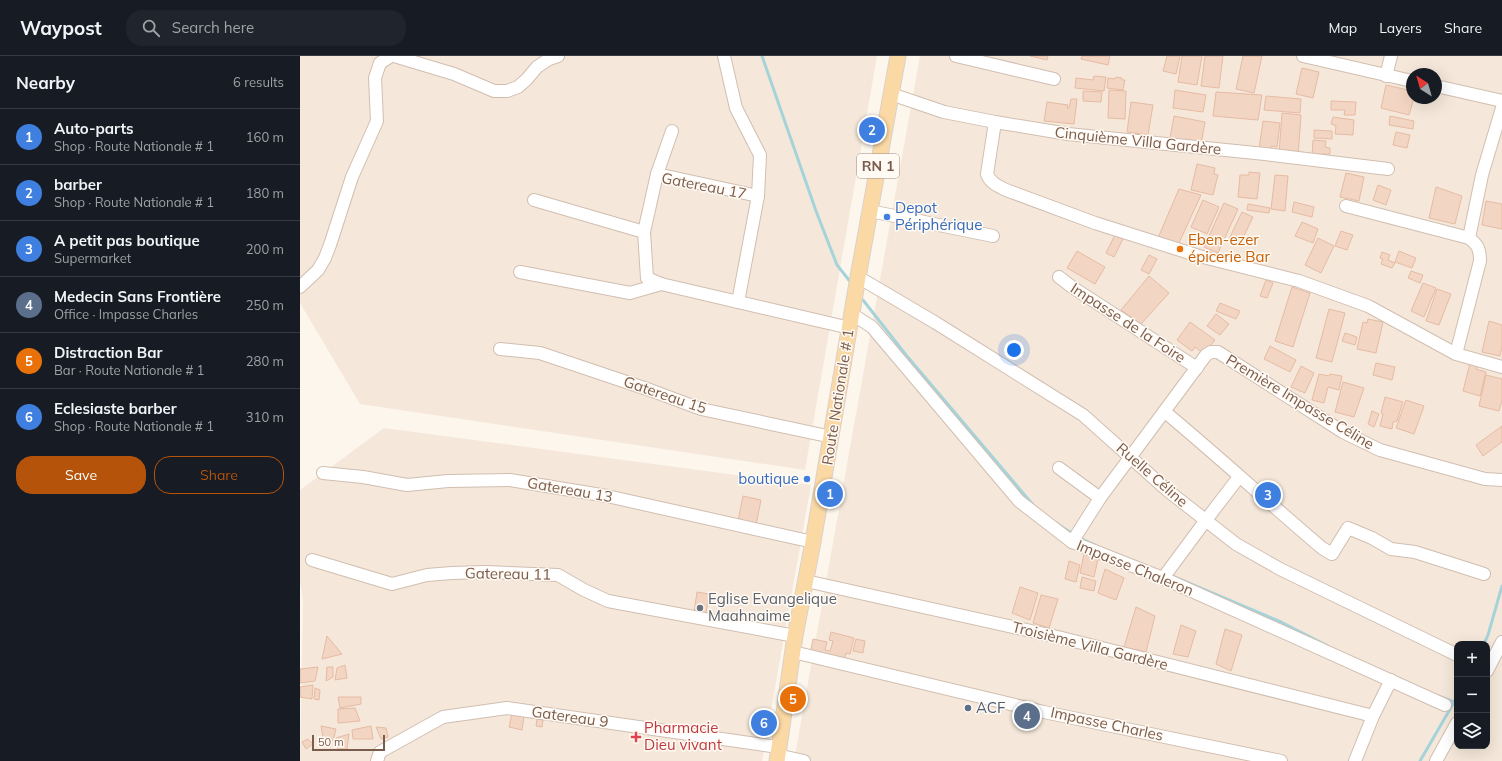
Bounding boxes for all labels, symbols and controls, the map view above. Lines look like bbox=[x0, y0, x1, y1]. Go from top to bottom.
search box bbox=[126, 10, 406, 46]
text: Waypost bbox=[20, 16, 102, 40]
icon: search bbox=[140, 17, 162, 39]
text: Search here bbox=[172, 18, 254, 37]
text: Map bbox=[1328, 19, 1357, 37]
text: Layers bbox=[1379, 19, 1422, 37]
text: Share bbox=[1444, 19, 1482, 37]
north arrow bbox=[1406, 68, 1442, 104]
text: Nearby bbox=[16, 72, 75, 93]
text: 6 results bbox=[233, 74, 284, 90]
pin: 2 bbox=[859, 115, 885, 145]
text: Auto-parts bbox=[54, 119, 134, 138]
street label: Cinquième Villa Gardère bbox=[1054, 122, 1222, 159]
text: 1 bbox=[25, 129, 33, 145]
text: 160 m bbox=[246, 129, 284, 145]
text: Shop · Route Nationale # 1 bbox=[54, 138, 214, 154]
road number: RN 1 bbox=[857, 154, 899, 178]
street label: Gatereau 17 bbox=[660, 168, 748, 203]
text: barber bbox=[54, 175, 102, 194]
text: 2 bbox=[25, 185, 33, 201]
text: 180 m bbox=[246, 185, 284, 201]
text: Shop · Route Nationale # 1 bbox=[54, 194, 214, 210]
place label: Depot Périphérique bbox=[895, 198, 982, 234]
marker: Depot Périphérique bbox=[882, 212, 892, 222]
place label: Eben-ezer épicerie Bar bbox=[1188, 230, 1270, 266]
text: A petit pas boutique bbox=[54, 231, 200, 250]
text: 3 bbox=[25, 241, 33, 257]
text: 200 m bbox=[246, 241, 284, 257]
marker: Eben-ezer épicerie Bar bbox=[1175, 244, 1185, 254]
text: Supermarket bbox=[54, 250, 131, 266]
street label: Impasse de la Foire bbox=[1067, 278, 1189, 367]
text: Medecin Sans Frontière bbox=[54, 287, 221, 306]
text: 4 bbox=[25, 297, 33, 313]
text: 250 m bbox=[246, 297, 284, 313]
text: Office · Impasse Charles bbox=[54, 306, 198, 322]
street label: Route Nationale # 1 bbox=[817, 327, 858, 466]
your location bbox=[1004, 340, 1024, 360]
text: Distraction Bar bbox=[54, 343, 162, 362]
street label: Première Impasse Céline bbox=[1223, 350, 1378, 453]
text: 5 bbox=[25, 353, 33, 369]
text: 280 m bbox=[246, 353, 284, 369]
text: Bar · Route Nationale # 1 bbox=[54, 362, 204, 378]
street label: Gatereau 15 bbox=[621, 371, 709, 418]
text: Eclesiaste barber bbox=[54, 399, 177, 418]
text: 6 bbox=[25, 409, 33, 425]
text: 310 m bbox=[246, 409, 284, 425]
text: Shop · Route Nationale # 1 bbox=[54, 418, 214, 434]
street label: Ruelle Céline bbox=[1113, 438, 1192, 511]
button: Save bbox=[16, 456, 146, 494]
button: Share bbox=[154, 456, 284, 494]
place label: boutique bbox=[738, 469, 799, 488]
street label: Gatereau 13 bbox=[526, 473, 614, 506]
marker: boutique bbox=[802, 474, 812, 484]
pin: 1 bbox=[817, 479, 843, 509]
pin: 3 bbox=[1255, 480, 1281, 510]
street label: Impasse Chaleron bbox=[1074, 535, 1196, 600]
street label: Gatereau 11 bbox=[465, 563, 551, 584]
place label: Eglise Evangelique Maahnaime bbox=[708, 589, 837, 625]
marker: Eglise Evangelique Maahnaime bbox=[695, 603, 705, 613]
street label: Troisième Villa Gardère bbox=[1010, 617, 1170, 674]
map controls bbox=[1454, 641, 1490, 749]
button: + bbox=[1454, 641, 1490, 677]
button: − bbox=[1454, 677, 1490, 713]
pin: 5 bbox=[780, 684, 806, 714]
place label: ACF bbox=[976, 698, 1006, 717]
pin: 4 bbox=[1014, 701, 1040, 731]
street label: Gatereau 9 bbox=[530, 702, 610, 731]
street label: Impasse Charles bbox=[1049, 702, 1165, 745]
marker: ACF bbox=[963, 703, 973, 713]
pin: 6 bbox=[751, 708, 777, 738]
button: layers bbox=[1454, 713, 1490, 749]
place label: Pharmacie Dieu vivant bbox=[644, 718, 722, 754]
marker: Pharmacie Dieu vivant bbox=[631, 732, 641, 742]
scale bar bbox=[312, 733, 385, 752]
text: 50 m bbox=[318, 735, 344, 749]

